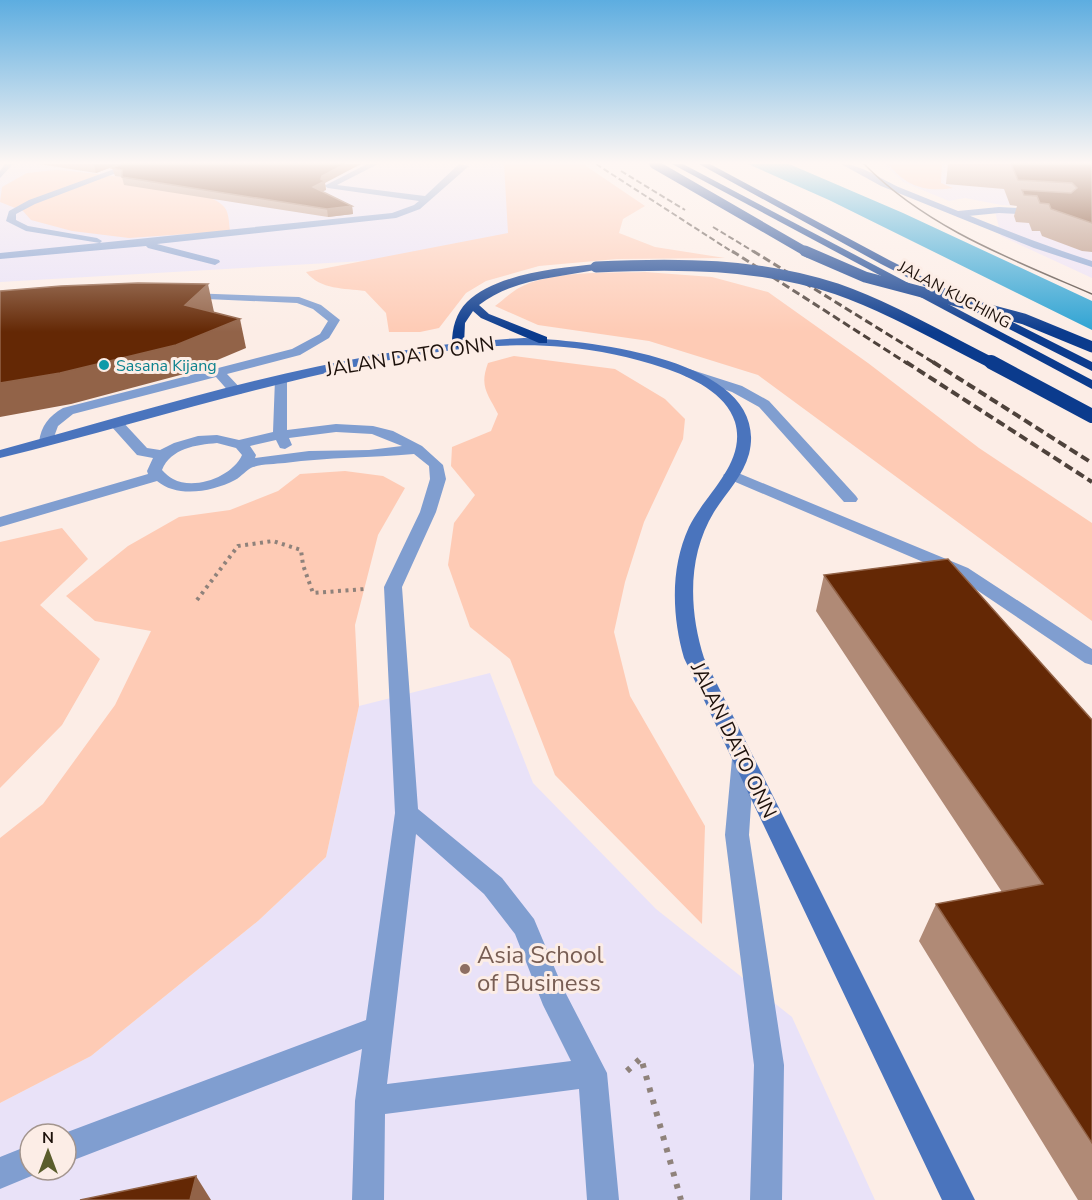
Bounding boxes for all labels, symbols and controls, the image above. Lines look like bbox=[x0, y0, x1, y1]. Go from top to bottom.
street label: JALAN KUCHING bbox=[893, 255, 1015, 334]
street label: JALAN DATO ONN bbox=[323, 330, 496, 383]
place label: Sasana Kijang bbox=[116, 355, 217, 377]
marker: Sasana Kijang bbox=[97, 358, 111, 372]
street label: JALAN DATO ONN bbox=[684, 657, 783, 823]
place label: Asia School of Business bbox=[477, 939, 604, 999]
marker: Asia School of Business bbox=[458, 962, 472, 976]
north arrow bbox=[18, 1122, 78, 1182]
text: N bbox=[42, 1127, 54, 1149]

